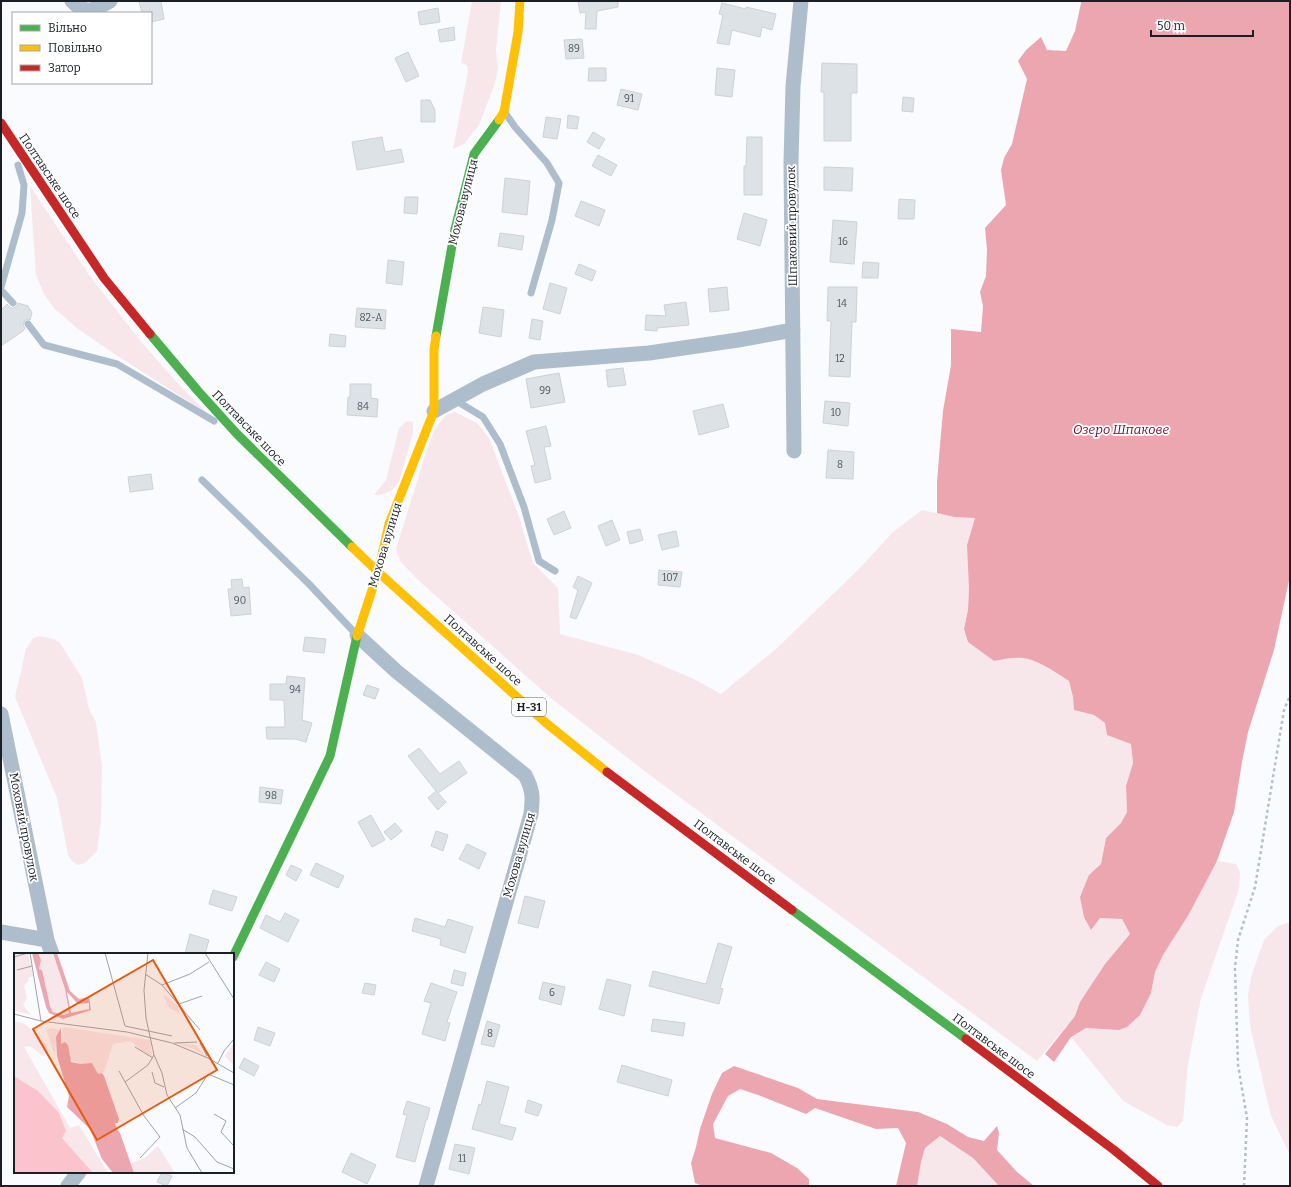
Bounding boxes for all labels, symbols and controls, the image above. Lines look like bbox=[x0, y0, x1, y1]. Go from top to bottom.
legend bbox=[12, 12, 152, 84]
scale bar bbox=[1151, 12, 1253, 38]
text: 50 m bbox=[1157, 19, 1186, 33]
text: Вільно bbox=[48, 21, 87, 35]
text: Повільно bbox=[48, 41, 102, 55]
house number: 89 bbox=[568, 43, 580, 55]
text: Затор bbox=[48, 61, 81, 75]
house number: 91 bbox=[624, 93, 634, 105]
street label: Полтавське шосе bbox=[16, 131, 84, 221]
street label: Мохова вулиця bbox=[446, 157, 481, 246]
street label: Шпаковий провулок bbox=[784, 166, 800, 286]
house number: 16 bbox=[838, 236, 848, 248]
house number: 14 bbox=[837, 298, 847, 310]
house number: 82-А bbox=[360, 312, 383, 324]
house number: 12 bbox=[835, 353, 845, 365]
house number: 99 bbox=[539, 385, 551, 397]
street label: Полтавське шосе bbox=[209, 387, 289, 469]
house number: 84 bbox=[357, 401, 369, 413]
house number: 10 bbox=[831, 407, 841, 419]
water label: Озеро Шпакове bbox=[1073, 422, 1170, 437]
house number: 8 bbox=[837, 459, 843, 471]
street label: Мохова вулиця bbox=[365, 501, 405, 589]
house number: 107 bbox=[662, 572, 678, 584]
house number: 90 bbox=[234, 595, 246, 607]
street label: Полтавське шосе bbox=[441, 611, 525, 689]
house number: 94 bbox=[289, 684, 301, 696]
road number: Н-31 bbox=[512, 698, 546, 716]
street label: Моховий провулок bbox=[7, 771, 41, 883]
house number: 98 bbox=[265, 790, 277, 802]
street label: Мохова вулиця bbox=[500, 810, 538, 899]
street label: Полтавське шосе bbox=[691, 816, 779, 888]
inset map bbox=[14, 953, 234, 1173]
house number: 6 bbox=[549, 987, 555, 999]
street label: Полтавське шосе bbox=[950, 1010, 1038, 1082]
house number: 8 bbox=[487, 1028, 493, 1040]
house number: 11 bbox=[458, 1153, 466, 1165]

